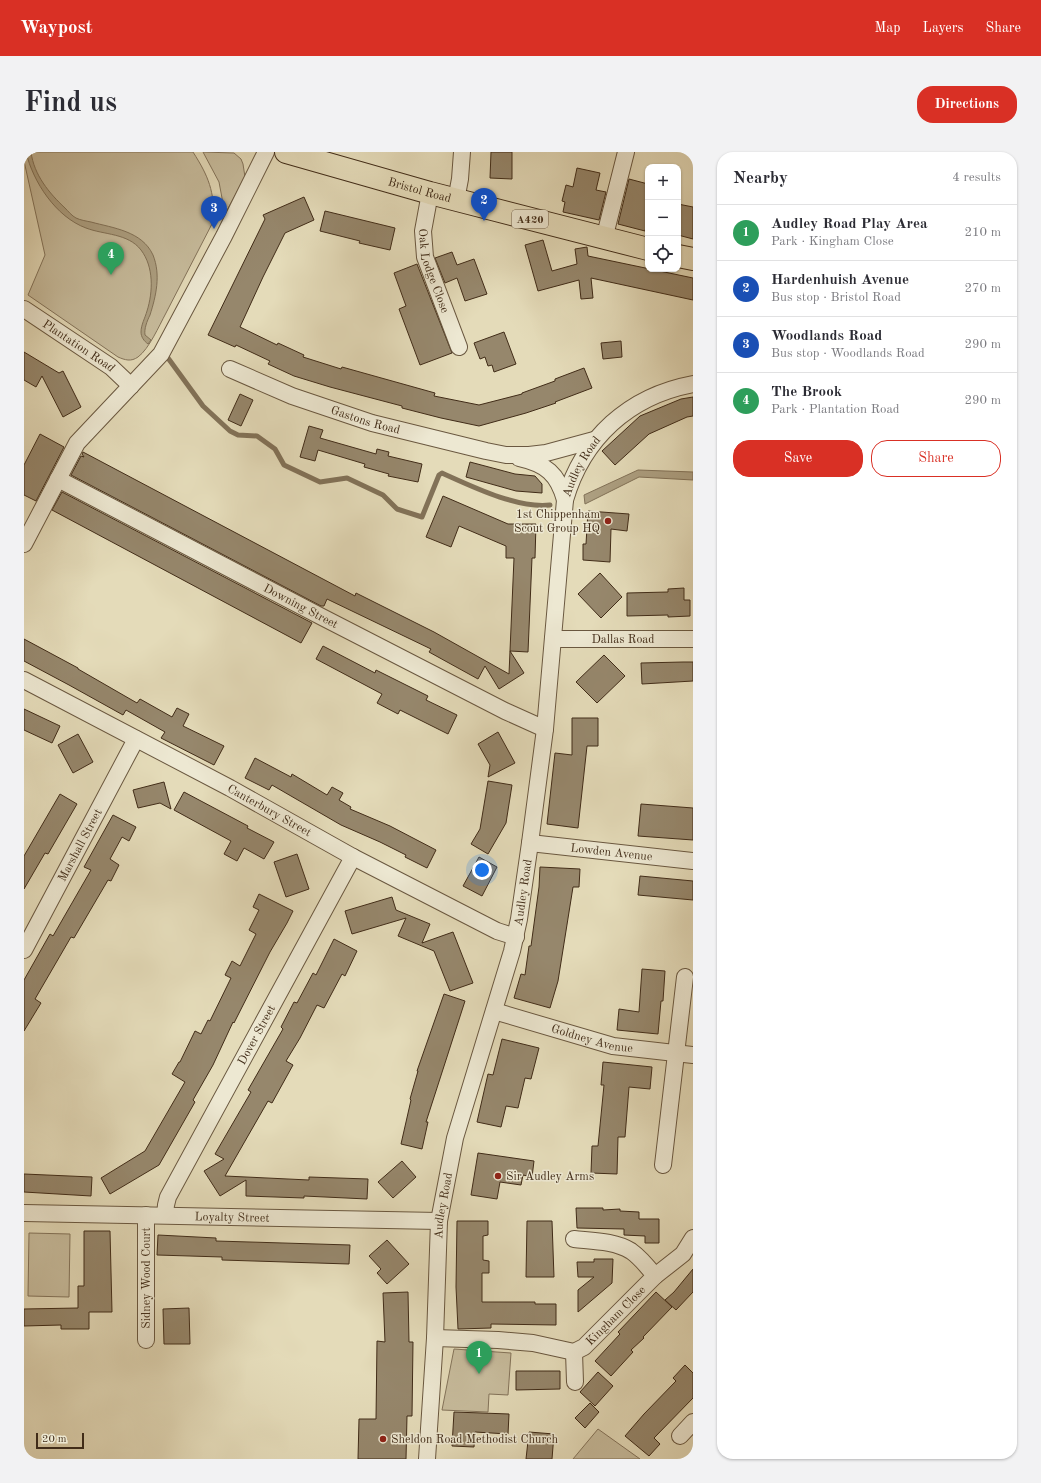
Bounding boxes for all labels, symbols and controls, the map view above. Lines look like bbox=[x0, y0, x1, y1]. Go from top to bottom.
text: Waypost bbox=[20, 19, 93, 38]
text: Map bbox=[875, 21, 901, 35]
text: Layers bbox=[923, 21, 964, 35]
text: Share bbox=[986, 21, 1021, 35]
button: Directions bbox=[917, 86, 1017, 123]
text: Find us bbox=[24, 90, 117, 118]
map controls bbox=[645, 164, 681, 272]
button: + bbox=[645, 164, 681, 200]
text: Nearby bbox=[733, 170, 788, 187]
text: 4 results bbox=[952, 171, 1001, 184]
street label: Bristol Road bbox=[386, 176, 452, 205]
pin: 2 bbox=[471, 188, 497, 221]
pin: 3 bbox=[201, 196, 227, 229]
button: − bbox=[645, 200, 681, 236]
road number: A420 bbox=[512, 210, 548, 228]
text: Audley Road Play Area bbox=[771, 217, 928, 232]
text: 1 bbox=[742, 226, 750, 239]
text: 210 m bbox=[964, 226, 1001, 239]
street label: Oak Lodge Close bbox=[416, 228, 451, 315]
text: Park · Kingham Close bbox=[771, 235, 894, 248]
button: locate bbox=[645, 236, 681, 272]
pin: 4 bbox=[98, 242, 124, 275]
text: Hardenhuish Avenue bbox=[771, 273, 909, 288]
text: 2 bbox=[742, 282, 750, 295]
text: 270 m bbox=[964, 282, 1001, 295]
text: Bus stop · Bristol Road bbox=[771, 291, 901, 304]
street label: Plantation Road bbox=[40, 318, 117, 374]
text: Woodlands Road bbox=[771, 329, 882, 344]
text: 3 bbox=[742, 338, 750, 351]
text: 290 m bbox=[964, 338, 1001, 351]
text: Bus stop · Woodlands Road bbox=[771, 347, 925, 360]
text: The Brook bbox=[771, 385, 842, 400]
text: 4 bbox=[742, 394, 750, 407]
text: 290 m bbox=[964, 394, 1001, 407]
text: Park · Plantation Road bbox=[771, 403, 900, 416]
street label: Gastons Road bbox=[329, 405, 401, 437]
street label: Audley Road bbox=[561, 435, 603, 499]
button: Save bbox=[733, 440, 863, 477]
button: Share bbox=[871, 440, 1001, 477]
place label: 1st Chippenham Scout Group HQ bbox=[514, 509, 600, 535]
marker: 1st Chippenham Scout Group HQ bbox=[603, 516, 613, 526]
street label: Downing Street bbox=[261, 582, 340, 631]
street label: Dallas Road bbox=[591, 634, 655, 646]
street label: Canterbury Street bbox=[225, 783, 313, 839]
street label: Marshall Street bbox=[57, 807, 105, 884]
street label: Lowden Avenue bbox=[570, 843, 653, 864]
street label: Audley Road bbox=[513, 858, 535, 927]
your location bbox=[472, 860, 492, 880]
street label: Dover Street bbox=[236, 1003, 278, 1067]
street label: Goldney Avenue bbox=[550, 1023, 634, 1055]
marker: Sir Audley Arms bbox=[493, 1171, 503, 1181]
place label: Sir Audley Arms bbox=[506, 1171, 594, 1183]
street label: Audley Road bbox=[433, 1172, 455, 1239]
street label: Loyalty Street bbox=[194, 1211, 270, 1225]
street label: Sidney Wood Court bbox=[141, 1227, 153, 1329]
street label: Kingham Close bbox=[584, 1284, 649, 1348]
pin: 1 bbox=[466, 1341, 492, 1374]
scale bar bbox=[36, 1431, 84, 1450]
text: 20 m bbox=[42, 1434, 67, 1445]
marker: Sheldon Road Methodist Church bbox=[378, 1434, 388, 1444]
place label: Sheldon Road Methodist Church bbox=[391, 1434, 559, 1446]

